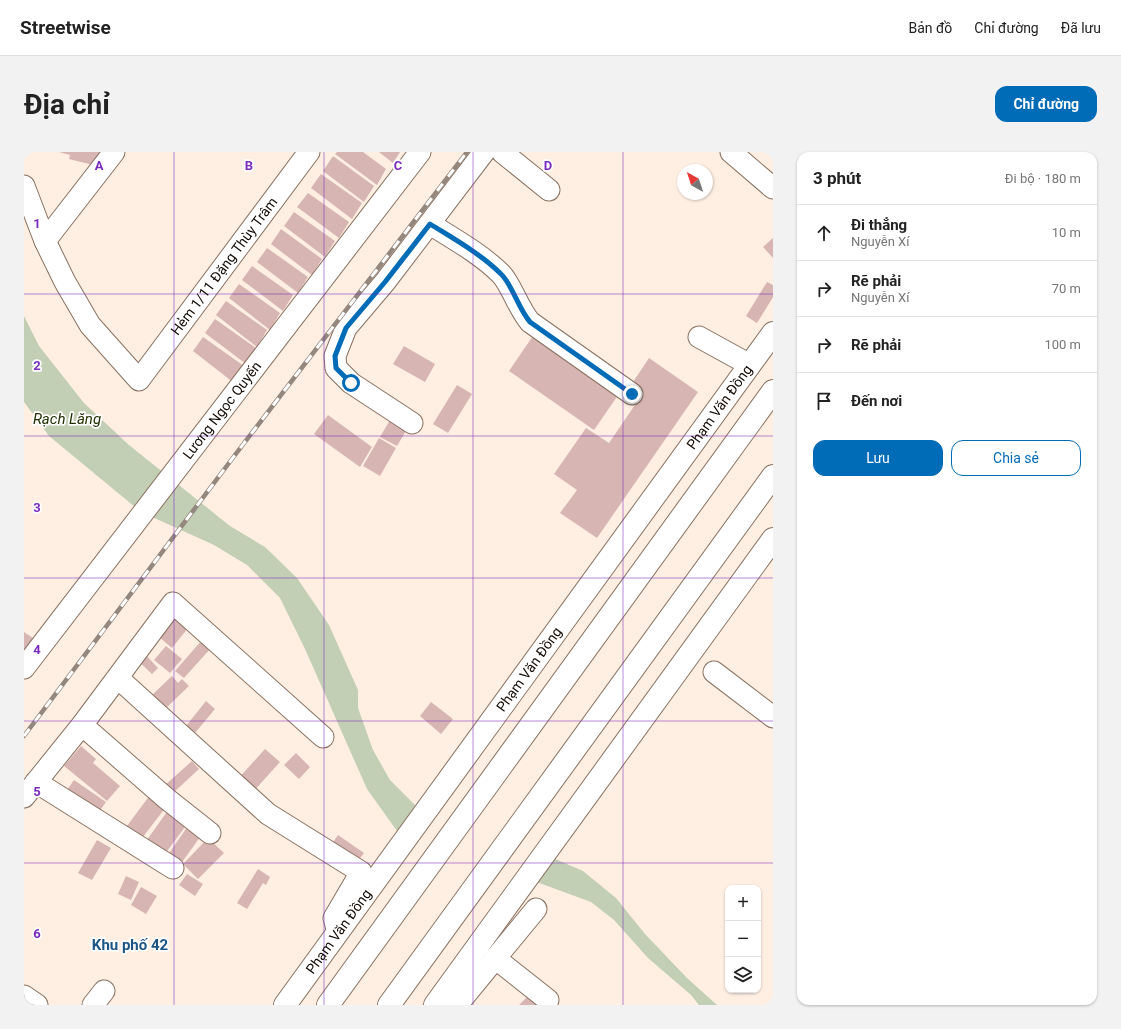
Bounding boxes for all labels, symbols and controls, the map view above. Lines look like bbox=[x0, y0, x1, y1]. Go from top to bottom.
text: Streetwise bbox=[20, 16, 111, 39]
text: Bản đồ bbox=[908, 20, 952, 36]
text: Chỉ đường bbox=[974, 20, 1039, 36]
text: Đã lưu bbox=[1061, 20, 1101, 36]
button: Chỉ đường bbox=[995, 86, 1097, 122]
text: Địa chỉ bbox=[24, 88, 110, 121]
text: A bbox=[95, 158, 104, 173]
text: B bbox=[245, 158, 253, 173]
text: C bbox=[394, 158, 403, 173]
text: D bbox=[544, 158, 552, 173]
north arrow bbox=[677, 164, 713, 200]
text: 3 phút bbox=[813, 168, 861, 188]
text: Đi bộ · 180 m bbox=[1005, 171, 1081, 186]
street label: Hẻm 1/11 Đặng Thùy Trâm bbox=[167, 194, 281, 338]
text: 1 bbox=[33, 216, 41, 231]
text: Đi thẳng bbox=[851, 216, 907, 234]
icon: ahead bbox=[813, 222, 835, 244]
text: 10 m bbox=[1052, 225, 1081, 240]
text: Nguyễn Xí bbox=[851, 234, 909, 249]
text: Rẽ phải bbox=[851, 272, 901, 290]
icon: right bbox=[813, 278, 835, 300]
text: 70 m bbox=[1052, 281, 1081, 296]
text: Nguyễn Xí bbox=[851, 290, 909, 305]
icon: right bbox=[813, 334, 835, 356]
text: Rẽ phải bbox=[851, 336, 901, 354]
text: 100 m bbox=[1044, 337, 1081, 352]
text: 2 bbox=[33, 358, 41, 373]
street label: Lương Ngọc Quyến bbox=[179, 358, 264, 462]
street label: Phạm Văn Đồng bbox=[683, 362, 755, 452]
route start bbox=[342, 374, 360, 392]
route end bbox=[623, 385, 641, 403]
icon: arrive bbox=[813, 390, 835, 412]
text: Đến nơi bbox=[851, 392, 902, 410]
water label: Rạch Lăng bbox=[33, 410, 101, 428]
button: Lưu bbox=[813, 440, 943, 476]
button: Chia sẻ bbox=[951, 440, 1081, 476]
text: 3 bbox=[33, 500, 41, 515]
street label: Phạm Văn Đồng bbox=[493, 624, 565, 715]
text: 4 bbox=[33, 642, 41, 657]
text: 5 bbox=[33, 784, 41, 799]
map controls bbox=[725, 885, 761, 993]
button: + bbox=[725, 885, 761, 921]
street label: Phạm Văn Đồng bbox=[302, 886, 374, 977]
button: − bbox=[725, 921, 761, 957]
text: 6 bbox=[33, 926, 41, 941]
district label: Khu phố 42 bbox=[92, 936, 169, 954]
button: layers bbox=[725, 957, 761, 993]

